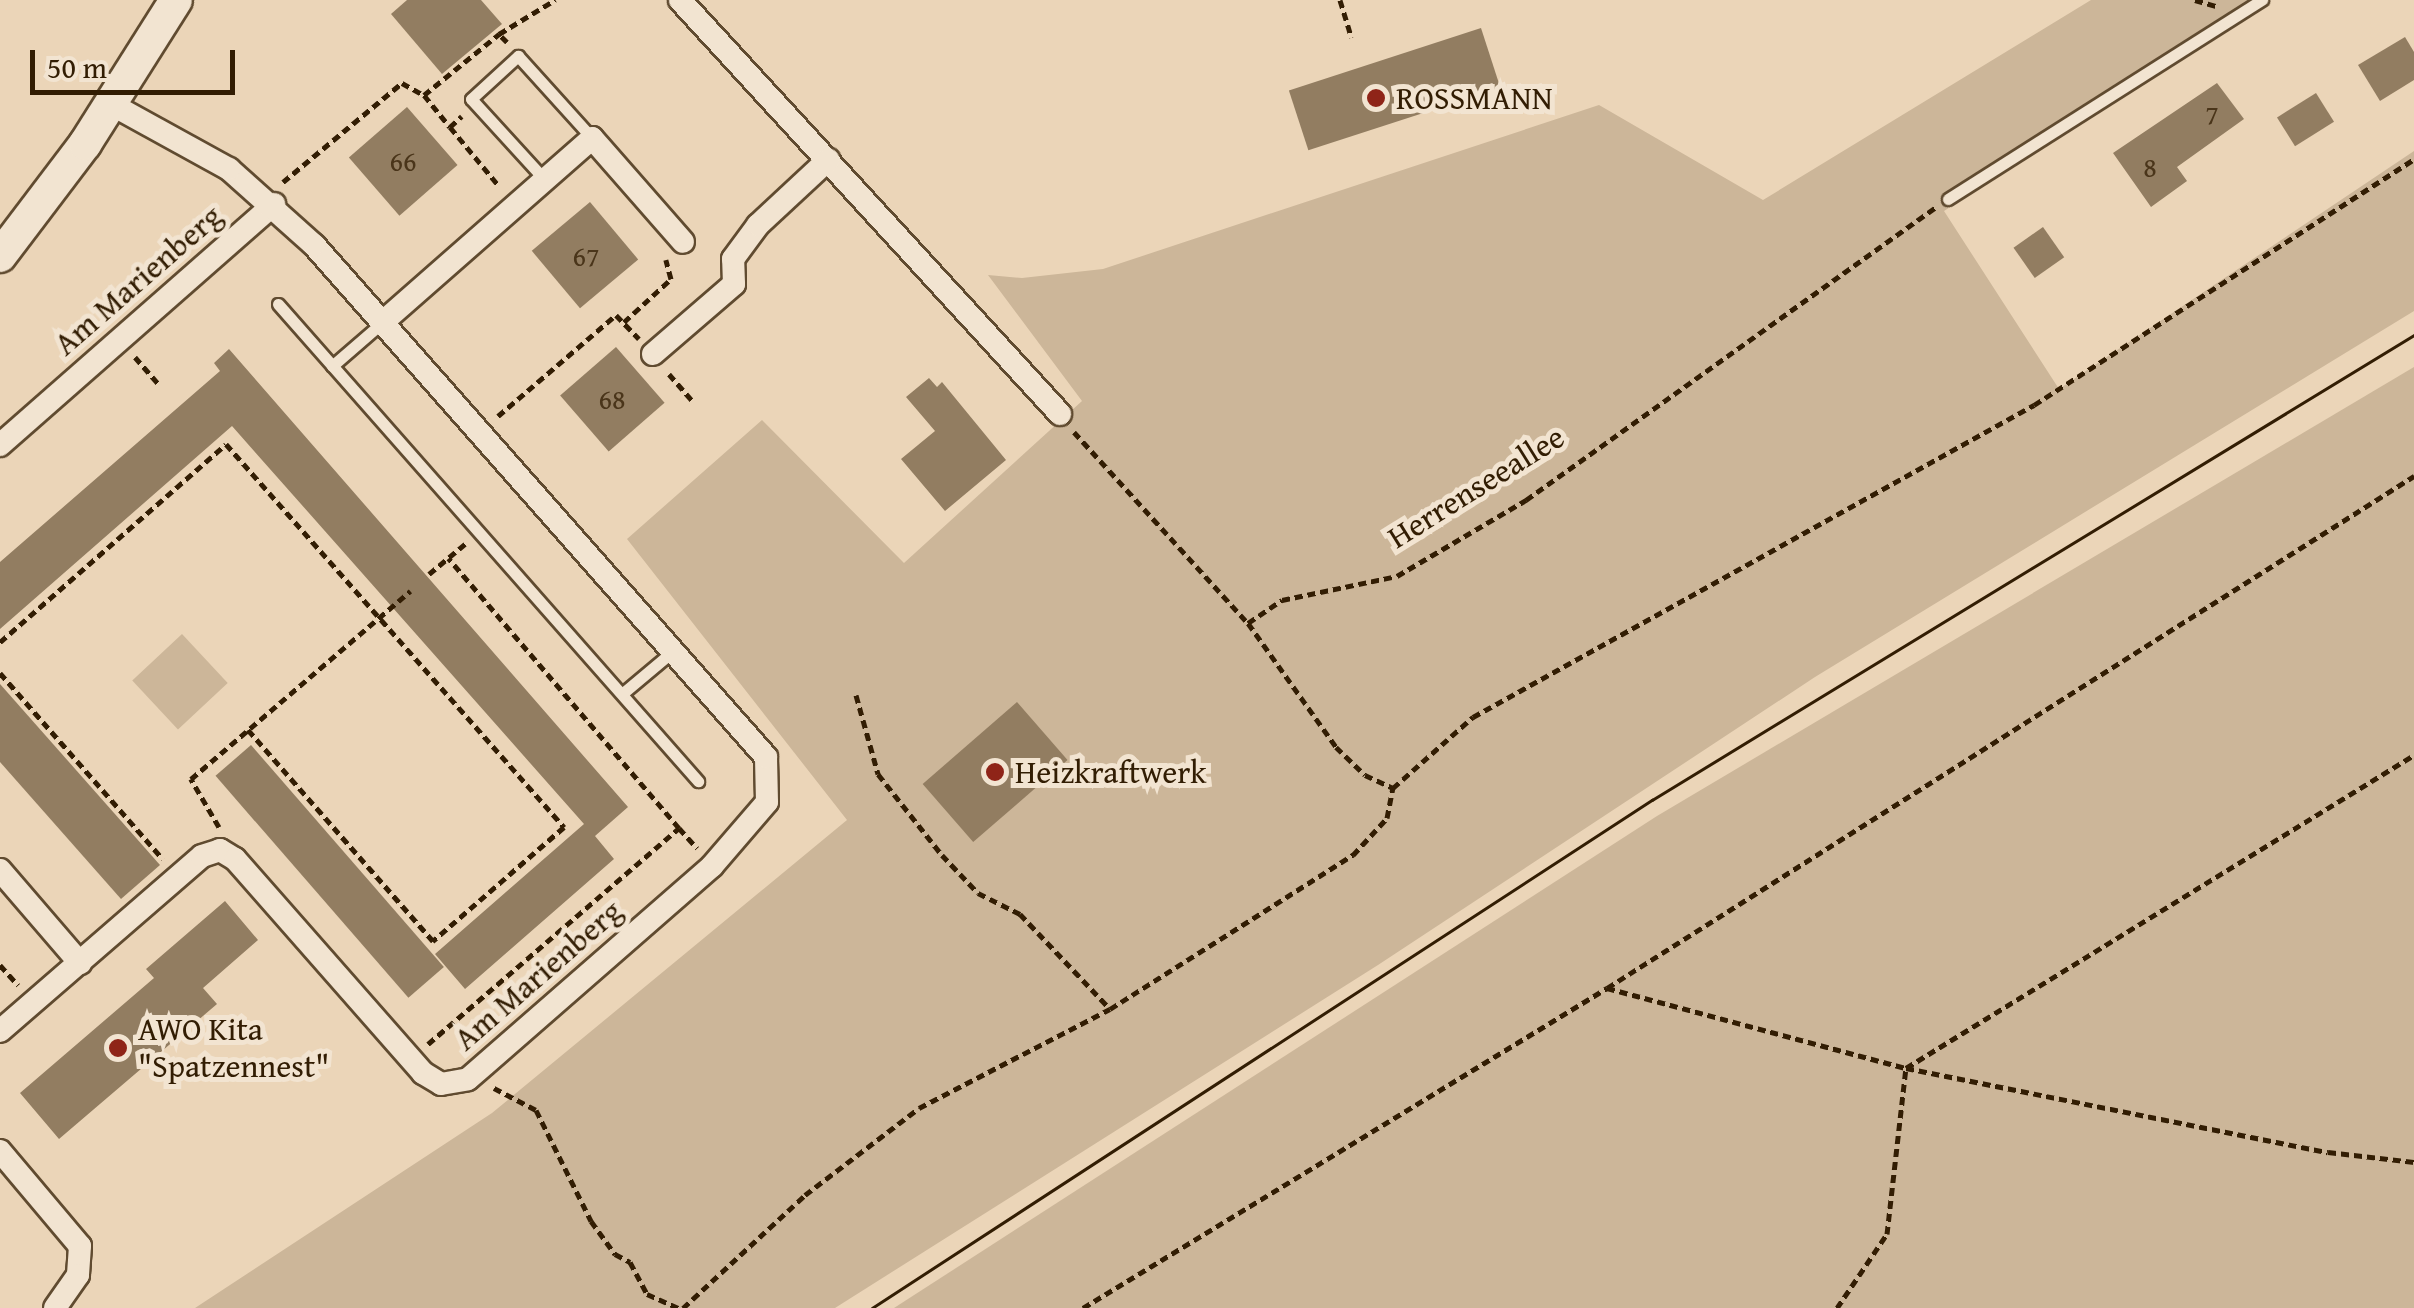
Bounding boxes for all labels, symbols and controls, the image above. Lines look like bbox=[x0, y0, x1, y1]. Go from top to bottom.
scale bar bbox=[35, 30, 240, 92]
text: 50 m bbox=[47, 45, 107, 89]
place label: ROSSMANN bbox=[1396, 79, 1553, 117]
marker: ROSSMANN bbox=[1365, 87, 1387, 109]
house number: 7 bbox=[2205, 97, 2219, 131]
house number: 66 bbox=[390, 144, 416, 178]
house number: 8 bbox=[2143, 150, 2157, 184]
street label: Am Marienberg bbox=[46, 197, 230, 363]
house number: 67 bbox=[573, 239, 599, 273]
house number: 68 bbox=[599, 382, 625, 416]
street label: Herrenseeallee bbox=[1381, 417, 1571, 557]
place label: Heizkraftwerk bbox=[1015, 753, 1207, 791]
marker: Heizkraftwerk bbox=[984, 761, 1006, 783]
street label: Am Marienberg bbox=[446, 892, 630, 1058]
place label: AWO Kita "Spatzennest" bbox=[138, 1011, 329, 1086]
marker: AWO Kita "Spatzennest" bbox=[107, 1037, 129, 1059]

